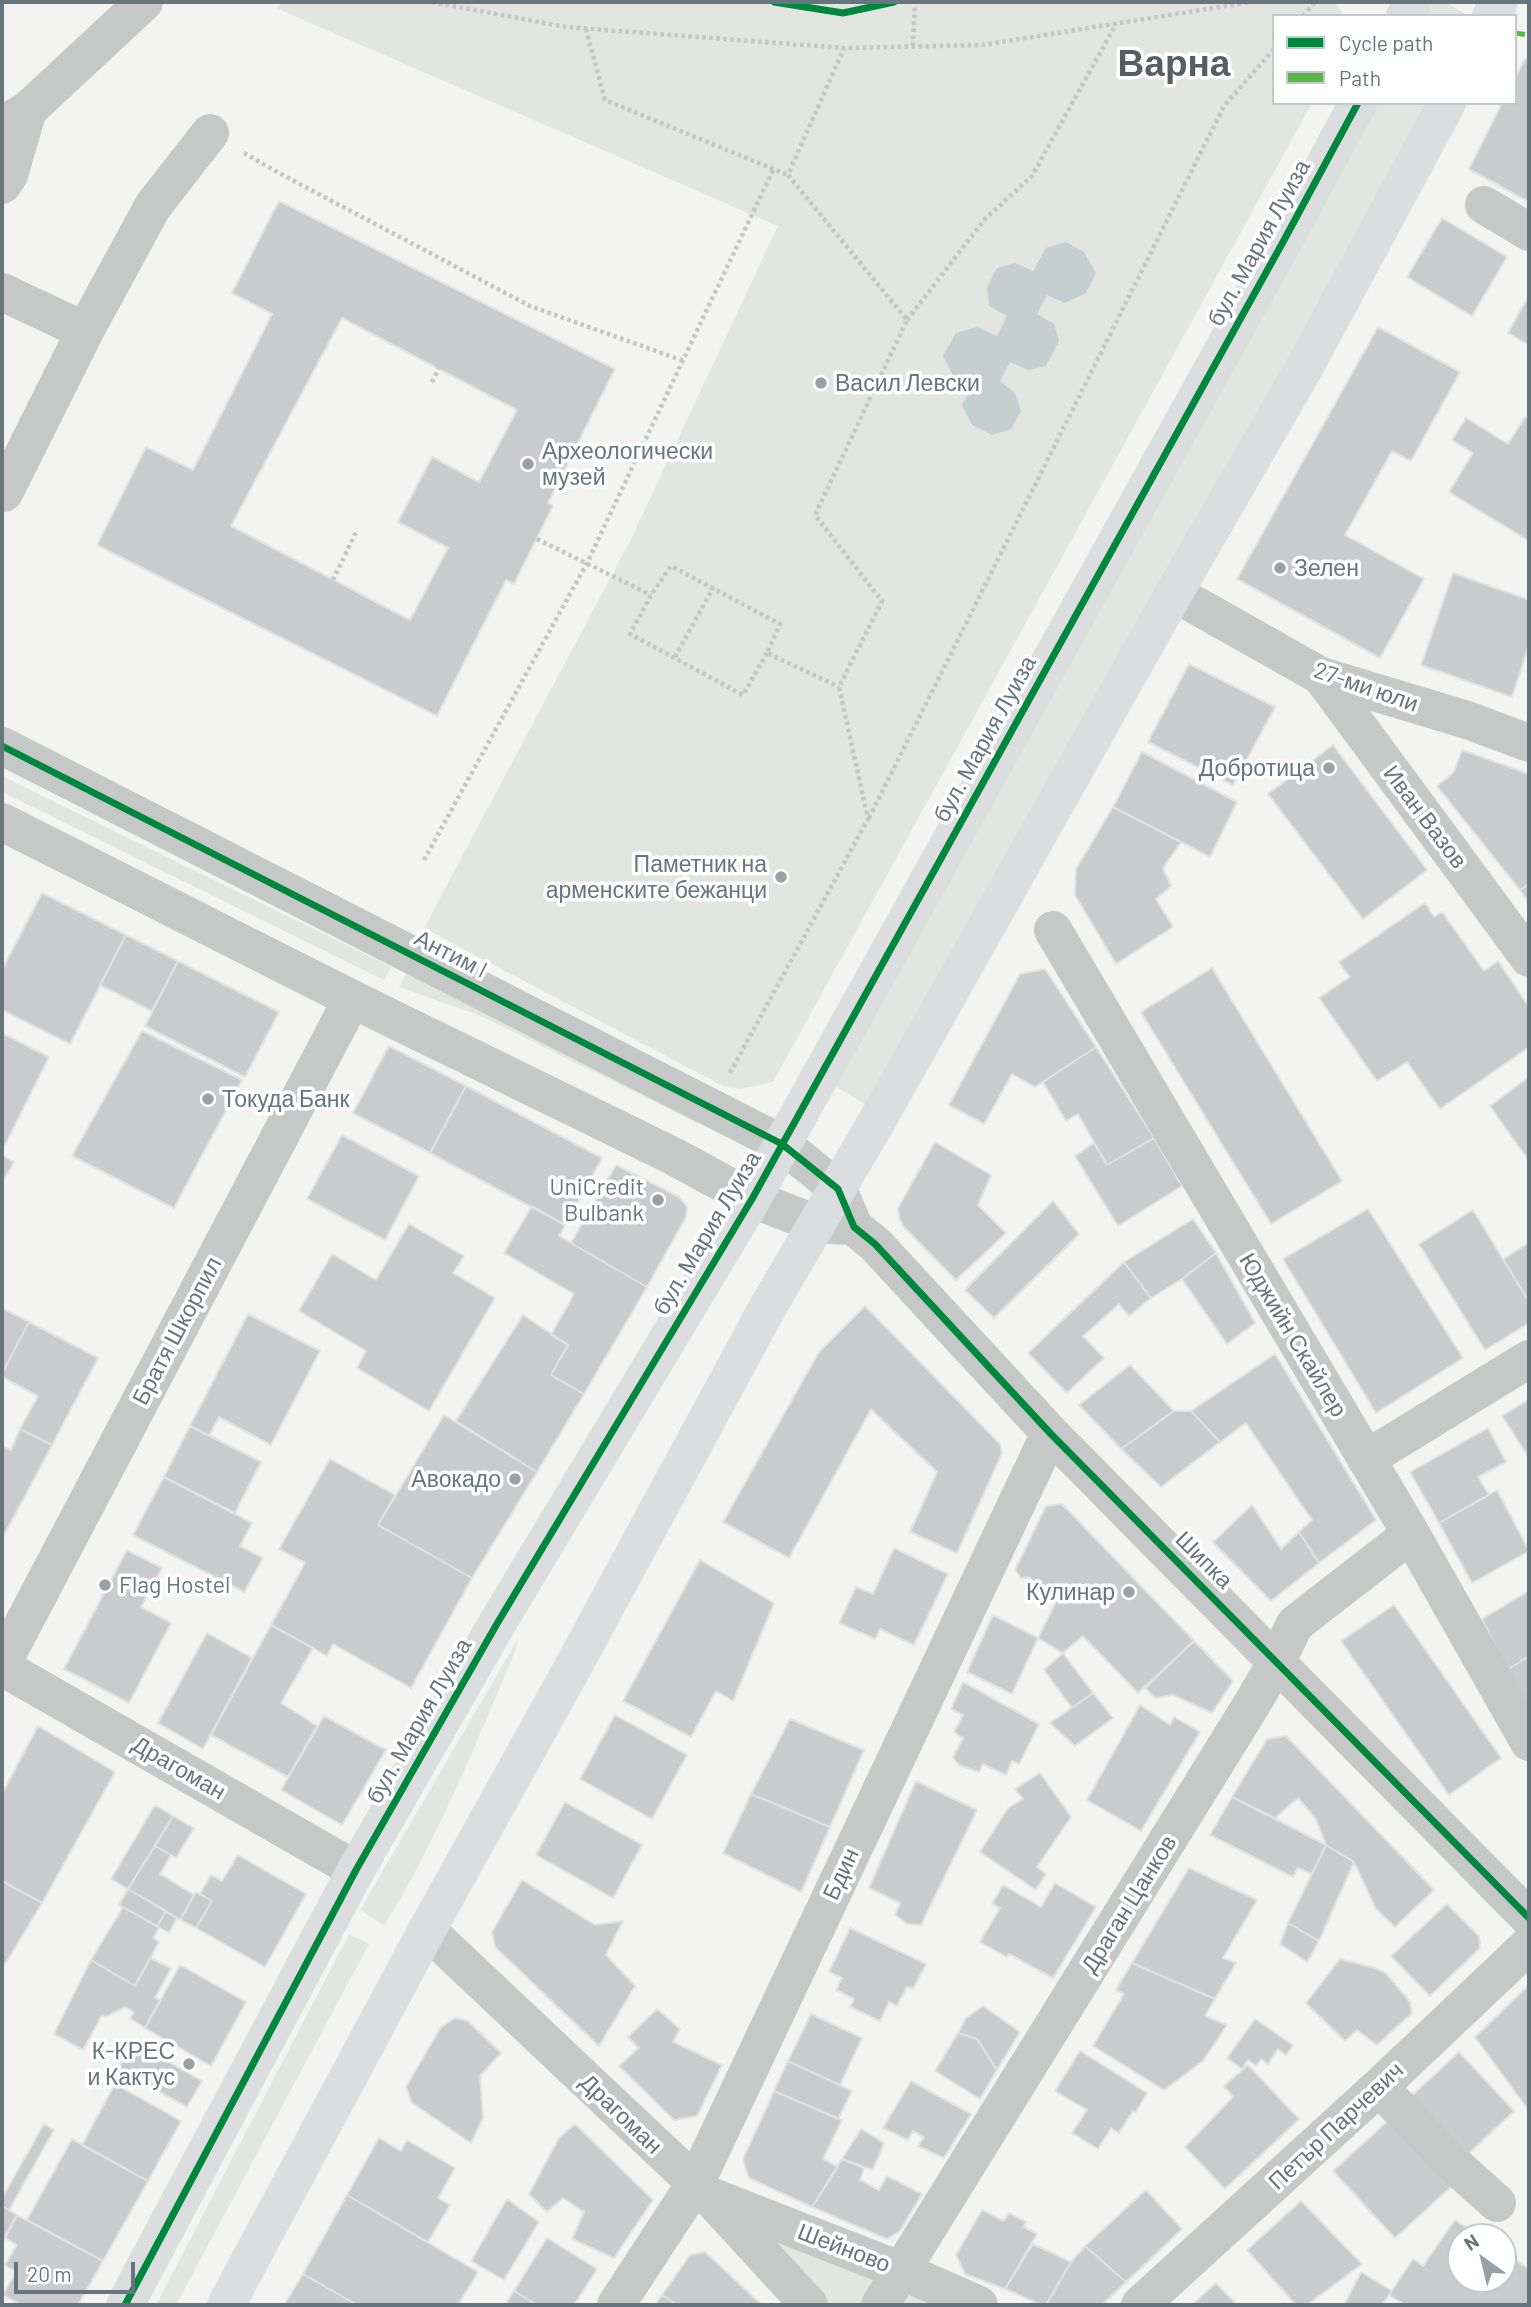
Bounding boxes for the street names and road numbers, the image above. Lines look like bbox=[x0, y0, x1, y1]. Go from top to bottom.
street label: бул. Мария Луиза bbox=[1202, 155, 1316, 331]
street label: бул. Мария Луиза bbox=[928, 651, 1042, 827]
street label: 27-ми юли bbox=[1310, 656, 1422, 718]
street label: Иван Вазов bbox=[1377, 760, 1473, 874]
street label: Антим I bbox=[410, 924, 492, 984]
street label: бул. Мария Луиза bbox=[647, 1146, 767, 1320]
street label: Юджийн Скайлер bbox=[1233, 1248, 1353, 1422]
street label: Братя Шкорпил bbox=[126, 1252, 228, 1410]
street label: Шипка bbox=[1170, 1526, 1238, 1594]
street label: бул. Мария Луиза bbox=[361, 1634, 477, 1808]
street label: Драгоман bbox=[127, 1730, 231, 1806]
street label: Драган Цанков bbox=[1076, 1830, 1182, 1978]
street label: Бдин bbox=[817, 1844, 865, 1904]
street label: Петър Парчевич bbox=[1263, 2056, 1409, 2196]
street label: Драгоман bbox=[574, 2068, 668, 2160]
street label: Шейново bbox=[794, 2218, 894, 2278]

